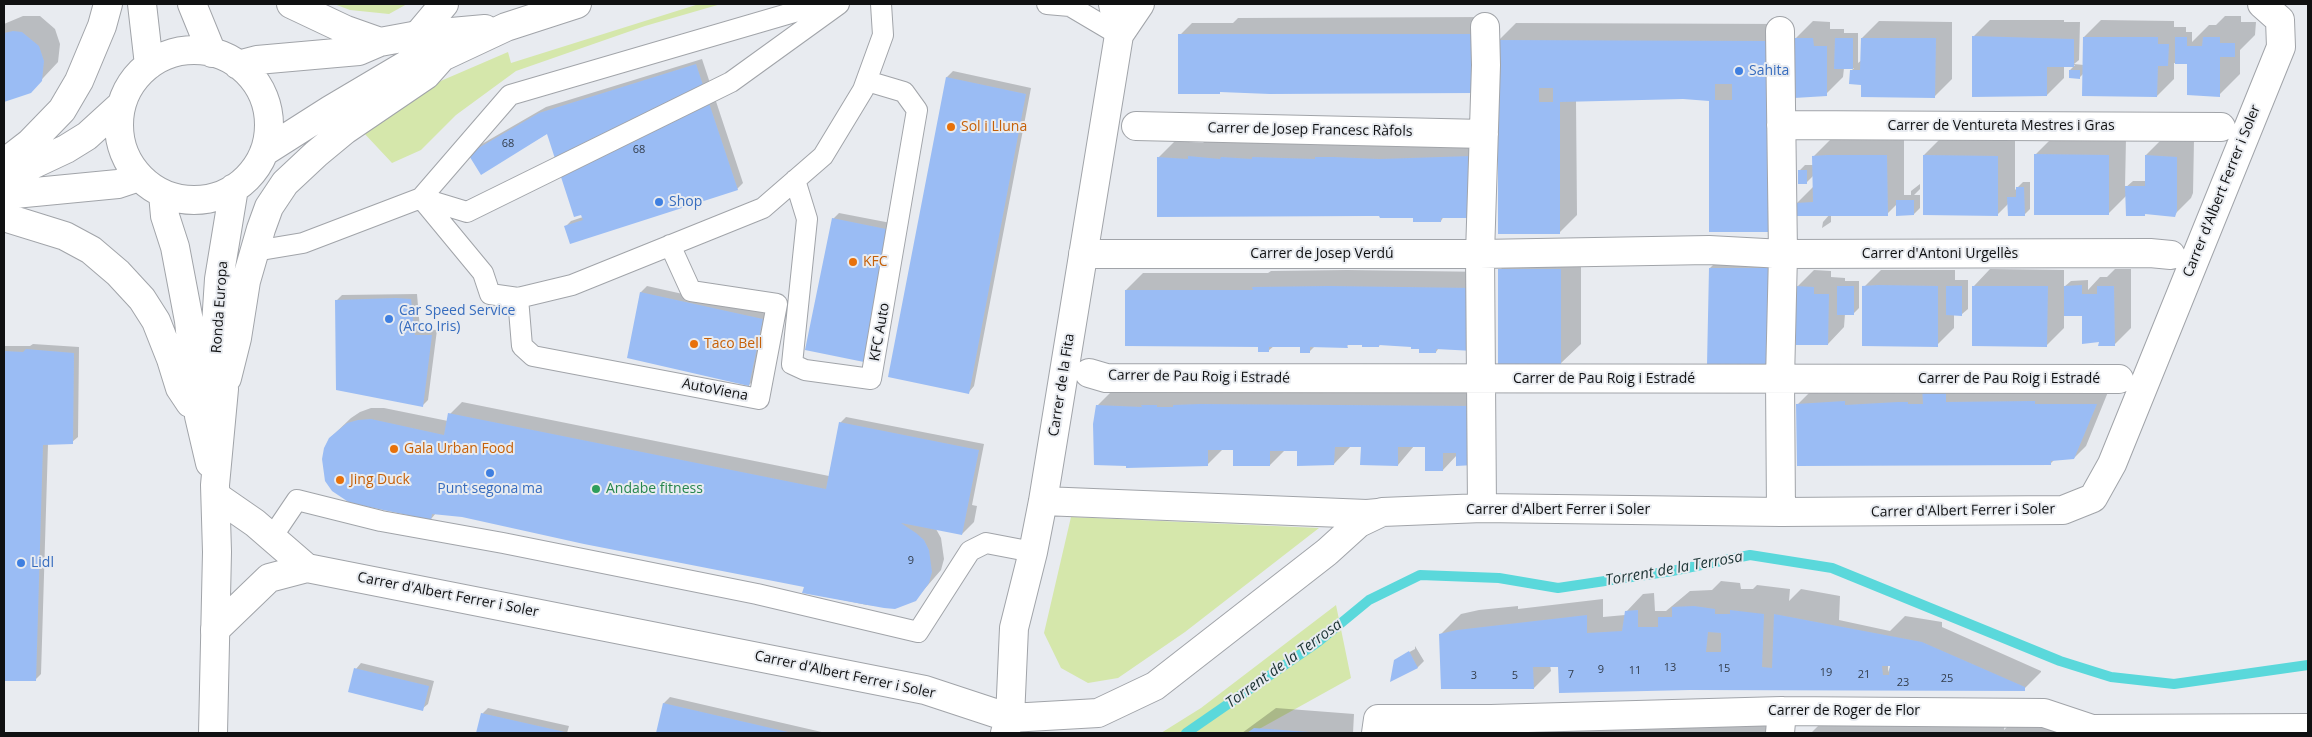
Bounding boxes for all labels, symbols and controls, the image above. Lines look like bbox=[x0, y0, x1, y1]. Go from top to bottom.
place label: Sahita bbox=[1749, 63, 1789, 79]
marker: Sahita bbox=[1733, 65, 1745, 77]
street label: Carrer d'Albert Ferrer i Soler bbox=[2180, 102, 2264, 280]
street label: Carrer de Ventureta Mestres i Gras bbox=[1887, 118, 2115, 134]
place label: Sol i Lluna bbox=[961, 119, 1027, 135]
street label: Carrer de Josep Francesc Ràfols bbox=[1207, 120, 1413, 140]
marker: Sol i Lluna bbox=[945, 121, 957, 133]
house number: 68 bbox=[502, 137, 514, 151]
house number: 68 bbox=[633, 143, 645, 157]
place label: Shop bbox=[669, 194, 702, 210]
marker: Shop bbox=[653, 196, 665, 208]
street label: Carrer de Josep Verdú bbox=[1250, 246, 1394, 262]
street label: Carrer d'Antoni Urgellès bbox=[1862, 246, 2018, 262]
place label: KFC bbox=[863, 254, 888, 270]
marker: KFC bbox=[847, 256, 859, 268]
street label: Ronda Europa bbox=[208, 260, 232, 354]
street label: KFC Auto bbox=[867, 301, 893, 363]
place label: Car Speed Service (Arco Iris) bbox=[399, 303, 515, 336]
marker: Car Speed Service (Arco Iris) bbox=[383, 313, 395, 325]
street label: Carrer de la Fita bbox=[1046, 332, 1078, 438]
place label: Taco Bell bbox=[704, 336, 762, 352]
marker: Taco Bell bbox=[688, 338, 700, 350]
street label: Carrer de Pau Roig i Estradé bbox=[1108, 367, 1290, 387]
street label: Carrer de Pau Roig i Estradé bbox=[1513, 371, 1695, 387]
street label: Carrer de Pau Roig i Estradé bbox=[1918, 371, 2100, 387]
street label: AutoViena bbox=[681, 375, 749, 405]
place label: Gala Urban Food bbox=[404, 441, 514, 457]
marker: Gala Urban Food bbox=[388, 443, 400, 455]
marker: Punt segona ma bbox=[484, 467, 496, 479]
place label: Jing Duck bbox=[350, 472, 410, 488]
marker: Jing Duck bbox=[334, 474, 346, 486]
place label: Punt segona ma bbox=[437, 481, 543, 497]
place label: Andabe fitness bbox=[606, 481, 703, 497]
marker: Andabe fitness bbox=[590, 483, 602, 495]
street label: Carrer d'Albert Ferrer i Soler bbox=[1871, 501, 2055, 521]
street label: Carrer d'Albert Ferrer i Soler bbox=[1466, 502, 1650, 518]
water label: Torrent de la Terrosa bbox=[1604, 548, 1744, 590]
house number: 9 bbox=[908, 554, 914, 568]
place label: Lidl bbox=[31, 555, 54, 571]
marker: Lidl bbox=[15, 557, 27, 569]
street label: Carrer d'Albert Ferrer i Soler bbox=[356, 569, 540, 621]
water label: Torrent de la Terrosa bbox=[1222, 616, 1346, 712]
street label: Carrer d'Albert Ferrer i Soler bbox=[753, 648, 937, 702]
house number: 13 bbox=[1664, 661, 1676, 675]
house number: 15 bbox=[1718, 662, 1730, 676]
house number: 9 bbox=[1598, 663, 1604, 677]
house number: 11 bbox=[1629, 664, 1641, 678]
house number: 19 bbox=[1820, 666, 1832, 680]
house number: 7 bbox=[1568, 668, 1574, 682]
house number: 21 bbox=[1858, 668, 1870, 682]
house number: 3 bbox=[1471, 669, 1477, 683]
house number: 5 bbox=[1512, 669, 1518, 683]
house number: 25 bbox=[1941, 672, 1953, 686]
house number: 23 bbox=[1897, 676, 1909, 690]
street label: Carrer de Roger de Flor bbox=[1768, 703, 1920, 719]

